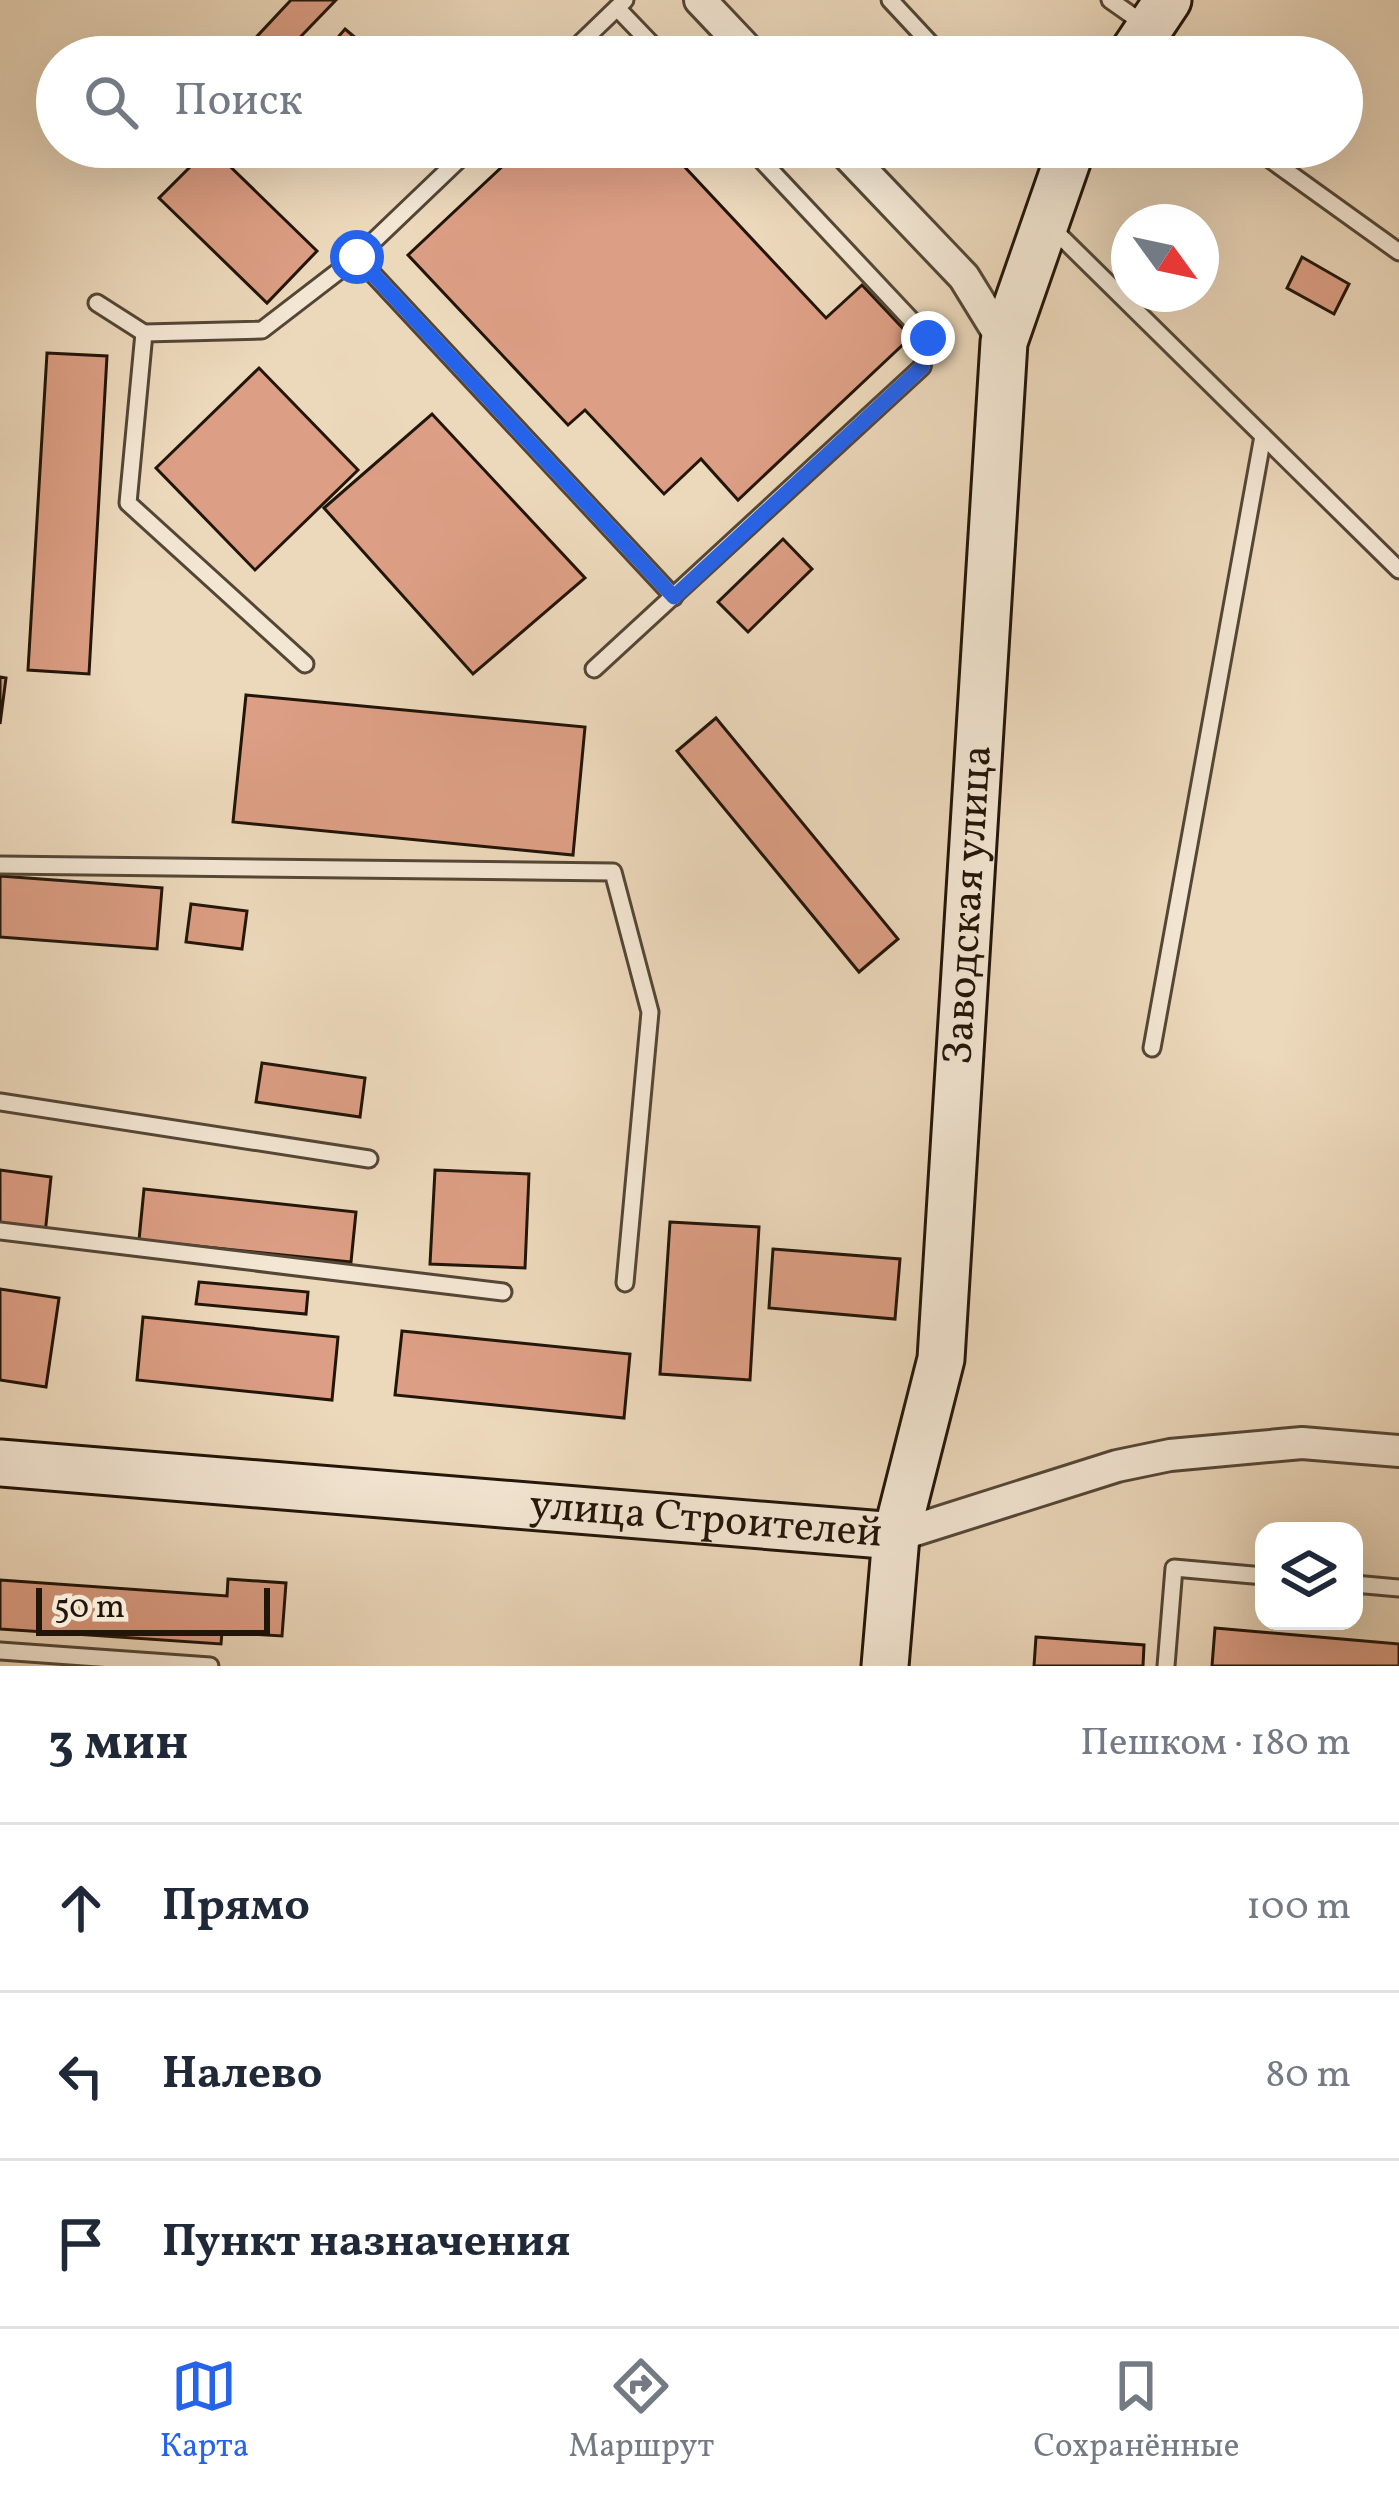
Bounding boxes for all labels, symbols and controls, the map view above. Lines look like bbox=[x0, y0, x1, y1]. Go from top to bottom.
search box bbox=[36, 36, 1363, 168]
icon: search bbox=[78, 69, 144, 135]
text: Поиск bbox=[174, 71, 303, 134]
north arrow bbox=[1111, 204, 1219, 312]
route start bbox=[330, 230, 384, 284]
route end bbox=[901, 311, 955, 365]
street label: Заводская улица bbox=[930, 743, 1008, 1067]
street label: улица Строителей bbox=[527, 1477, 884, 1564]
map controls bbox=[1255, 1522, 1363, 1630]
button: layers bbox=[1255, 1522, 1363, 1630]
scale bar bbox=[36, 1582, 270, 1635]
text: 50 m bbox=[54, 1586, 125, 1632]
text: 3 мин bbox=[48, 1709, 188, 1780]
text: Пешком · 180 m bbox=[1080, 1717, 1351, 1771]
icon: ahead bbox=[48, 1875, 114, 1941]
text: Прямо bbox=[162, 1876, 310, 1939]
text: 100 m bbox=[1246, 1881, 1351, 1935]
icon: left bbox=[48, 2043, 114, 2109]
text: Налево bbox=[162, 2044, 323, 2107]
text: 80 m bbox=[1265, 2049, 1351, 2103]
icon: arrive bbox=[48, 2211, 114, 2277]
text: Пункт назначения bbox=[162, 2212, 571, 2275]
tab: Карта bbox=[160, 2353, 249, 2471]
tab: Маршрут bbox=[569, 2353, 714, 2471]
tab: Сохранённые bbox=[1033, 2353, 1239, 2471]

